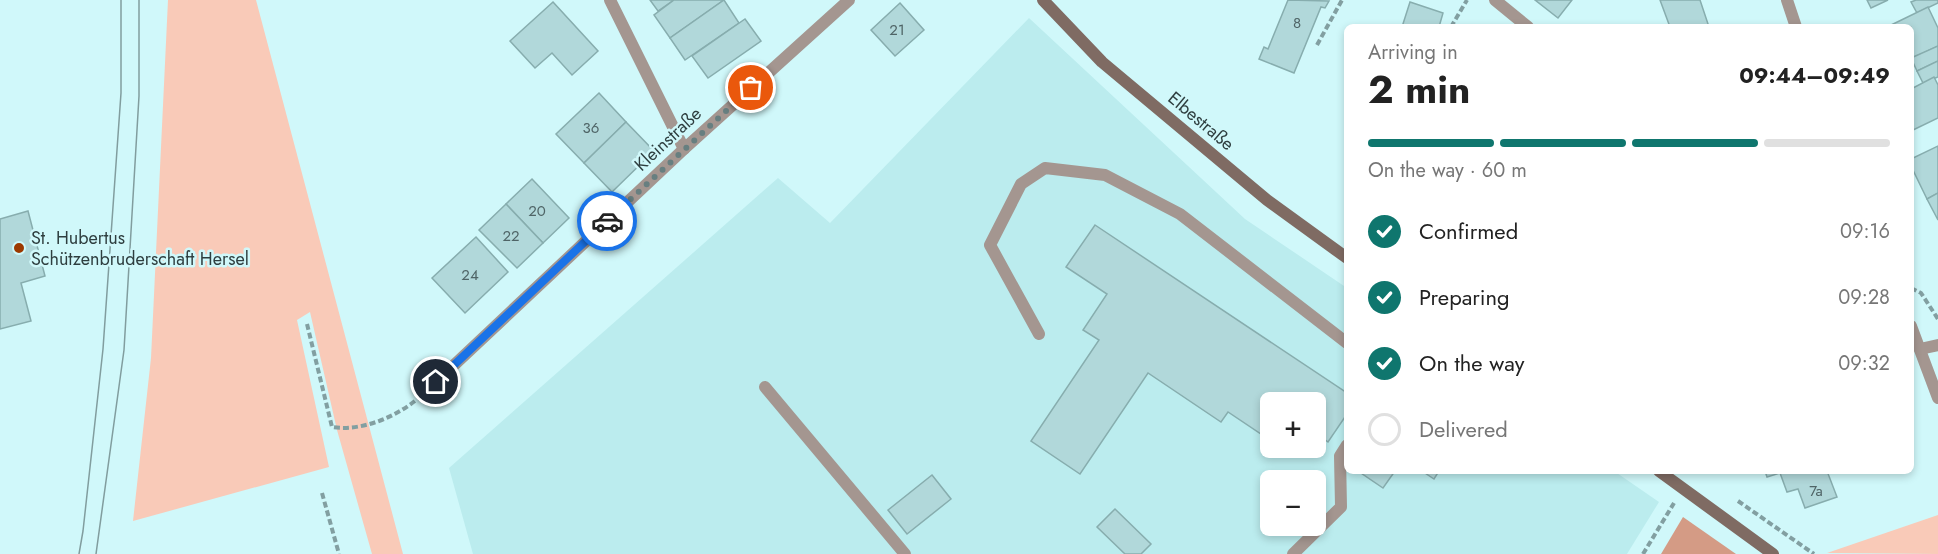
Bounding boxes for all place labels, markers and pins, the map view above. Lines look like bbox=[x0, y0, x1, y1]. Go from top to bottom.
pin bbox=[725, 62, 776, 113]
place label: St. Hubertus Schützenbruderschaft Hersel bbox=[31, 225, 249, 272]
marker: St. Hubertus Schützenbruderschaft Hersel bbox=[12, 241, 26, 255]
pin bbox=[410, 356, 461, 407]

